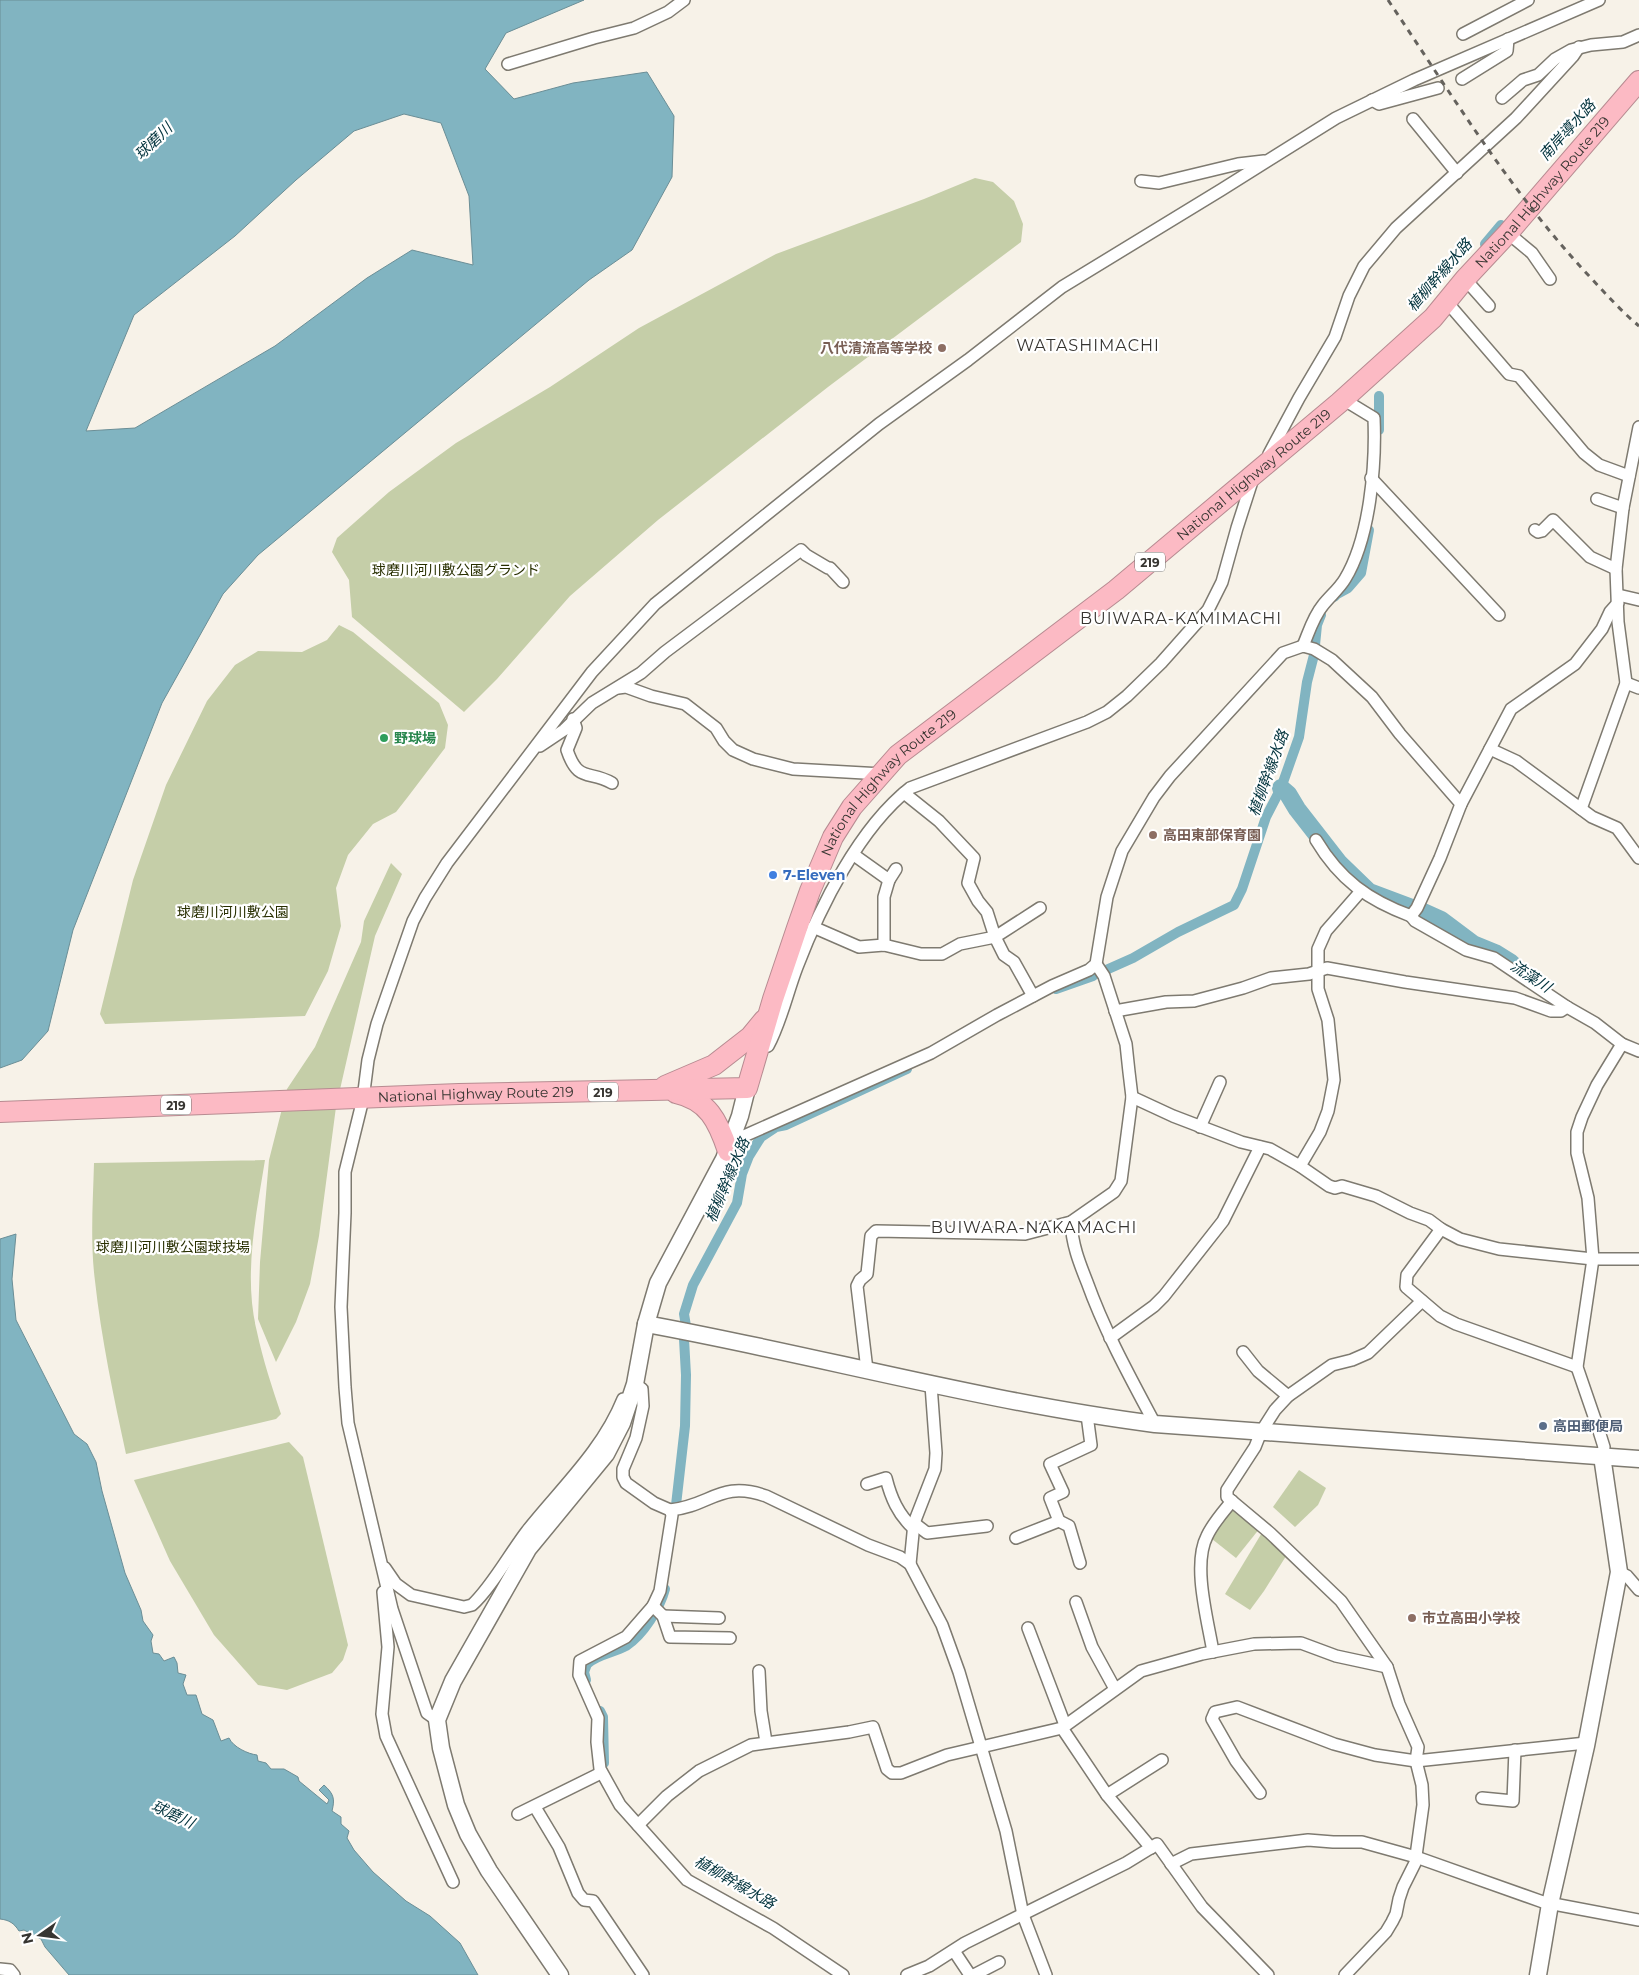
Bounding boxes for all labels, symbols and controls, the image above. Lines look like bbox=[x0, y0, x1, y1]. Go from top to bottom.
water label: 南岸導水路 bbox=[1535, 94, 1600, 164]
street label: National Highway Route 219 bbox=[1471, 112, 1614, 272]
water label: 球磨川 bbox=[130, 117, 177, 163]
water label: 植柳幹線水路 bbox=[1402, 233, 1477, 315]
district label: WATASHIMACHI bbox=[1016, 336, 1160, 355]
place label: 八代清流高等学校 bbox=[820, 339, 932, 357]
marker: 八代清流高等学校 bbox=[936, 342, 948, 354]
street label: National Highway Route 219 bbox=[1173, 405, 1335, 544]
road number: 219 bbox=[1135, 552, 1165, 572]
park label: 球磨川河川敷公園グランド bbox=[372, 561, 540, 579]
district label: BUIWARA-KAMIMACHI bbox=[1080, 609, 1282, 628]
street label: National Highway Route 219 bbox=[817, 705, 960, 859]
water label: 植柳幹線水路 bbox=[1244, 726, 1293, 819]
place label: 野球場 bbox=[394, 729, 436, 747]
marker: 野球場 bbox=[378, 732, 390, 744]
place label: 高田東部保育園 bbox=[1163, 826, 1261, 844]
marker: 高田東部保育園 bbox=[1147, 829, 1159, 841]
place label: 7-Eleven bbox=[783, 866, 845, 884]
marker: 7-Eleven bbox=[767, 869, 779, 881]
park label: 球磨川河川敷公園 bbox=[177, 903, 289, 921]
water label: 流藻川 bbox=[1507, 956, 1557, 997]
road number: 219 bbox=[588, 1082, 618, 1102]
street label: National Highway Route 219 bbox=[377, 1083, 574, 1106]
road number: 219 bbox=[161, 1096, 191, 1114]
water label: 植柳幹線水路 bbox=[701, 1133, 754, 1225]
district label: BUIWARA-NAKAMACHI bbox=[931, 1218, 1137, 1237]
park label: 球磨川河川敷公園球技場 bbox=[96, 1238, 250, 1256]
place label: 高田郵便局 bbox=[1553, 1417, 1623, 1435]
marker: 高田郵便局 bbox=[1537, 1420, 1549, 1432]
place label: 市立高田小学校 bbox=[1422, 1609, 1520, 1627]
marker: 市立高田小学校 bbox=[1406, 1612, 1418, 1624]
water label: 球磨川 bbox=[149, 1796, 199, 1833]
water label: 植柳幹線水路 bbox=[691, 1851, 780, 1914]
north arrow bbox=[15, 1910, 65, 1960]
text: N bbox=[17, 1930, 37, 1946]

